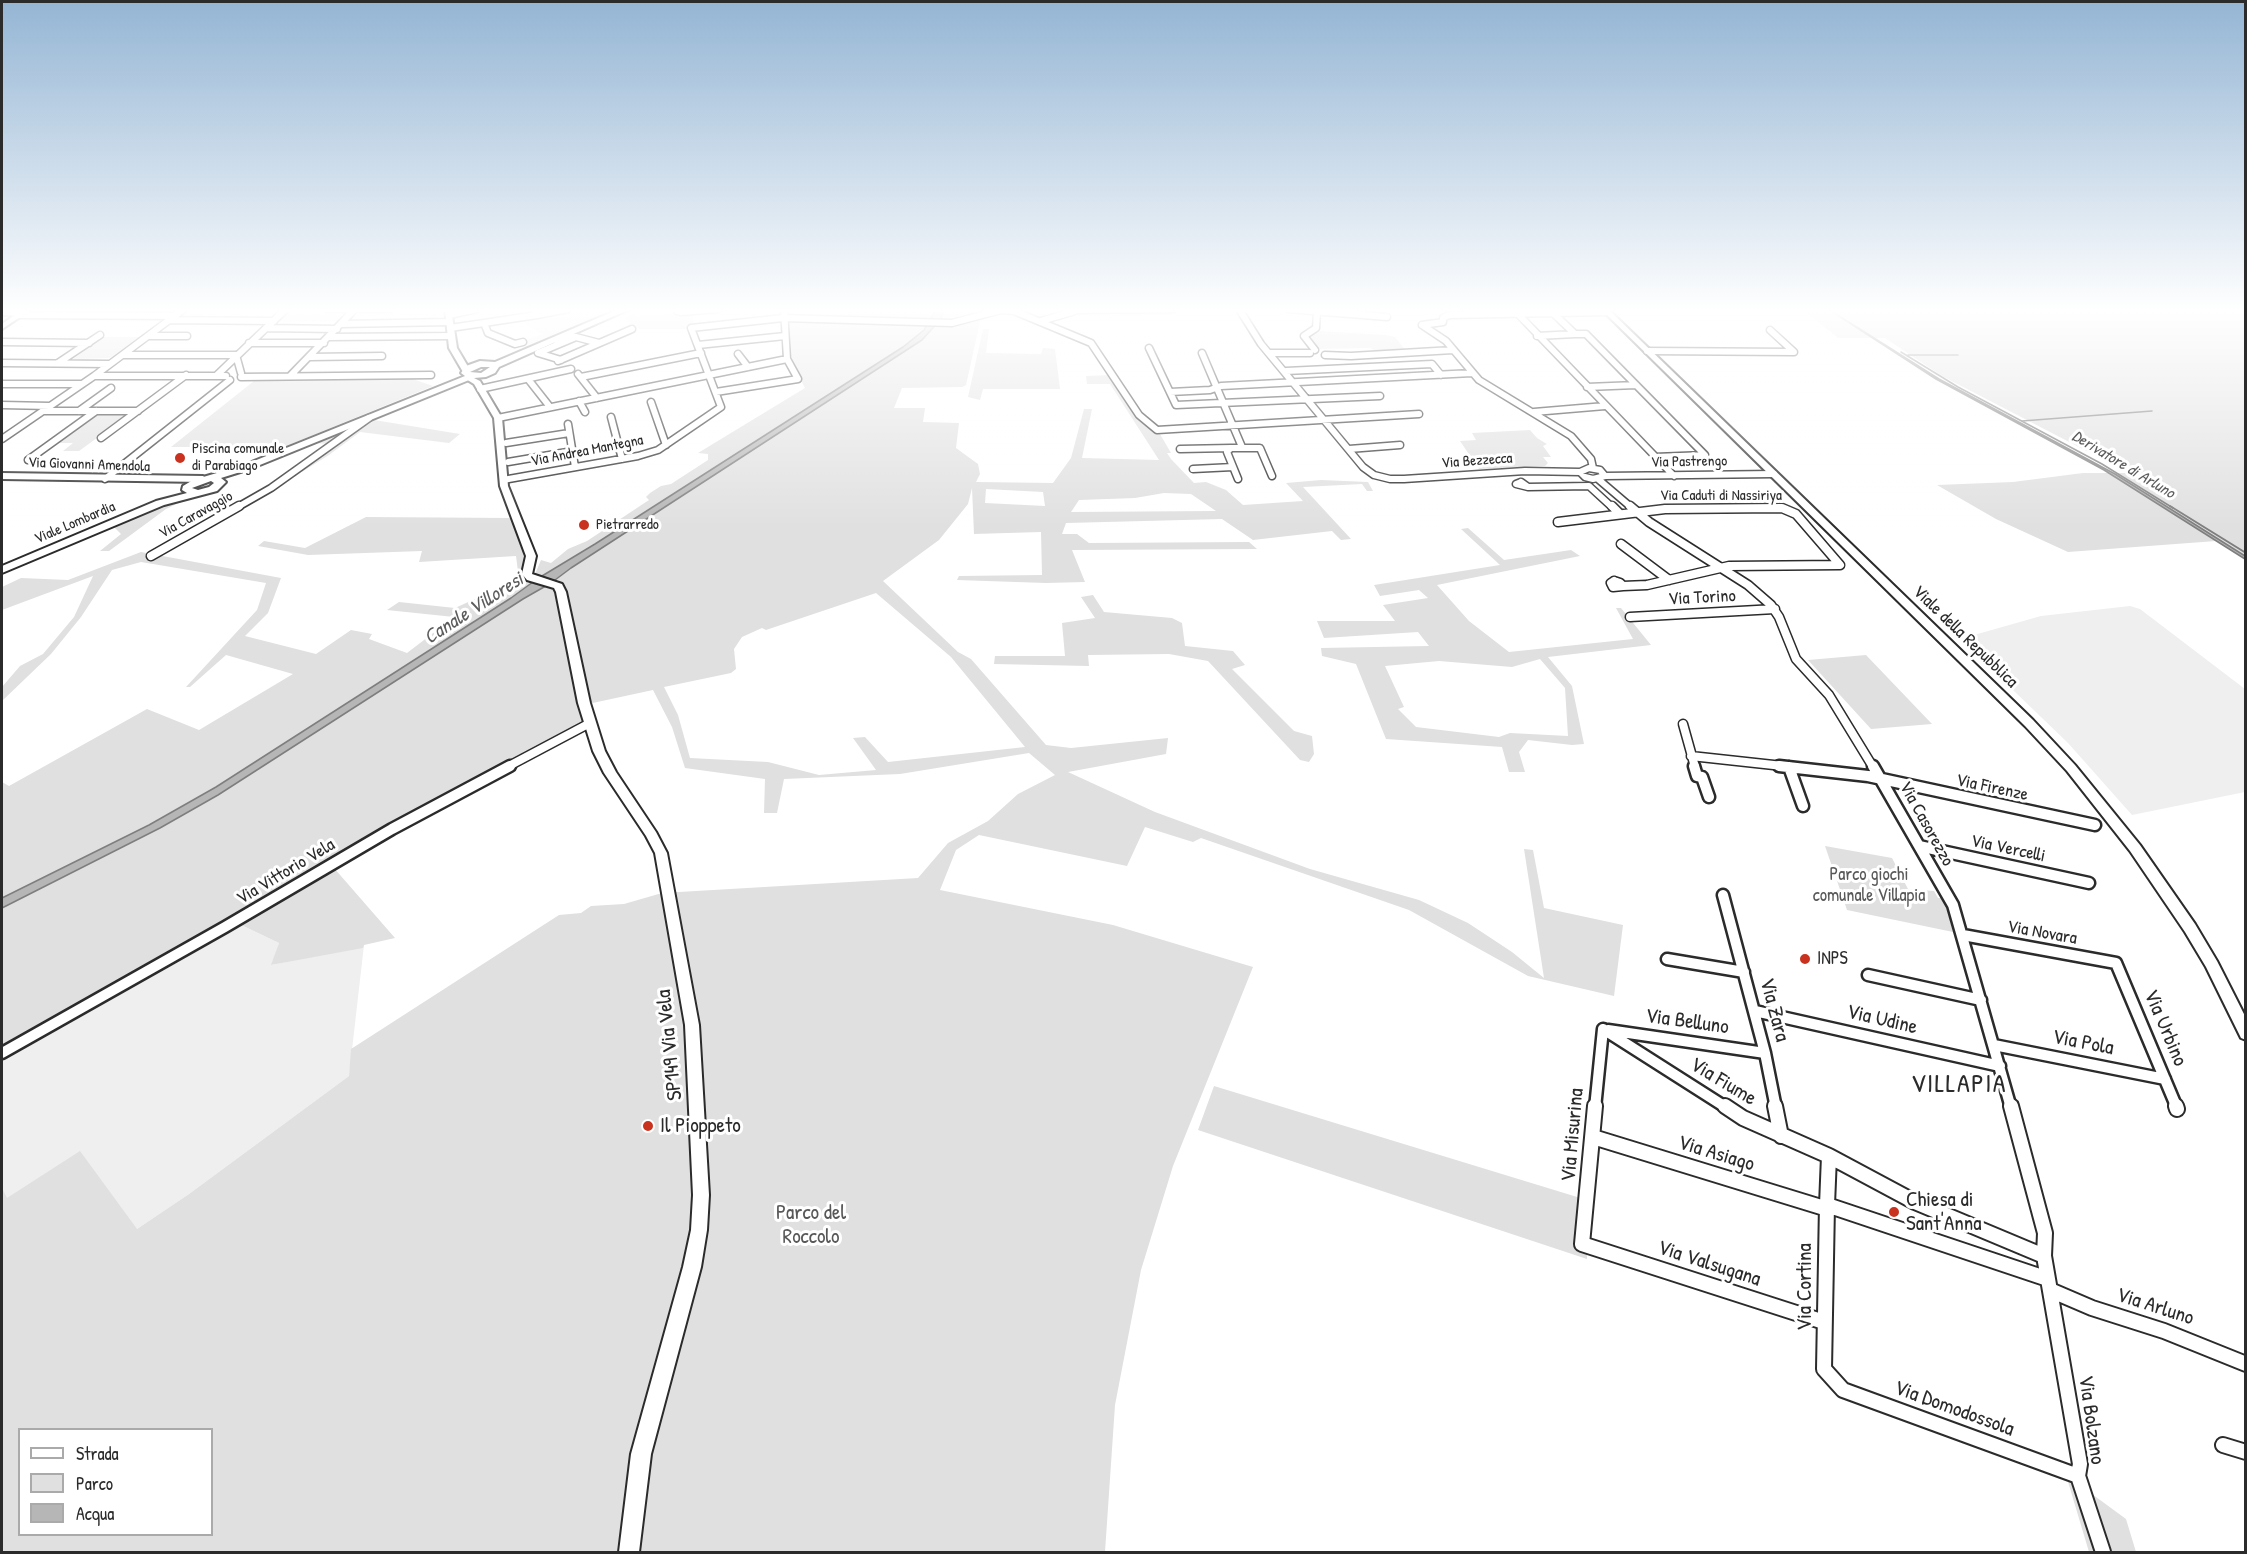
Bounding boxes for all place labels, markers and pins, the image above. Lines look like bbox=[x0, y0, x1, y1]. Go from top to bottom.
place label: Piscina comunale di Parabiago bbox=[192, 440, 284, 475]
marker: Piscina comunale di Parabiago bbox=[173, 451, 187, 465]
place label: Pietrarredo bbox=[596, 516, 659, 534]
marker: Pietrarredo bbox=[577, 518, 591, 532]
place label: INPS bbox=[1817, 948, 1848, 970]
marker: INPS bbox=[1798, 952, 1812, 966]
place label: Il Pioppeto bbox=[660, 1113, 741, 1139]
marker: Il Pioppeto bbox=[641, 1119, 655, 1133]
place label: Chiesa di Sant'Anna bbox=[1906, 1187, 1981, 1237]
marker: Chiesa di Sant'Anna bbox=[1887, 1205, 1901, 1219]

